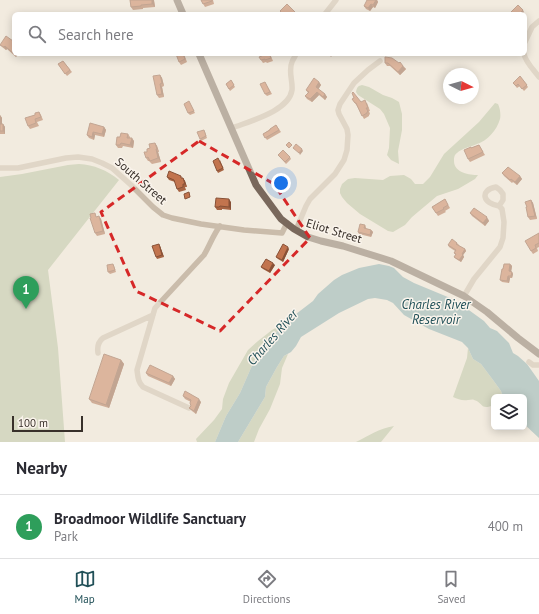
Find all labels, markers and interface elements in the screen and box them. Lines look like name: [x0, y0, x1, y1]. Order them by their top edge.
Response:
search box: [12, 12, 527, 56]
icon: search: [26, 23, 48, 45]
text: Search here: [58, 25, 134, 44]
north arrow: [443, 68, 479, 104]
street label: South Street: [112, 154, 170, 207]
your location: [271, 173, 291, 193]
street label: Eliot Street: [304, 215, 364, 246]
pin: 1: [13, 276, 39, 309]
water label: Charles River Reservoir: [401, 296, 471, 328]
water label: Charles River: [243, 305, 302, 369]
map controls: [491, 394, 527, 430]
button: layers: [491, 394, 527, 430]
scale bar: [12, 414, 83, 433]
text: 100 m: [18, 416, 48, 430]
text: Nearby: [16, 457, 67, 479]
text: Broadmoor Wildlife Sanctuary: [54, 509, 246, 528]
text: 1: [25, 518, 33, 535]
text: 400 m: [488, 518, 523, 535]
text: Park: [54, 528, 78, 545]
tab: Map: [74, 568, 96, 606]
tab: Directions: [243, 568, 290, 606]
tab: Saved: [437, 568, 465, 606]

